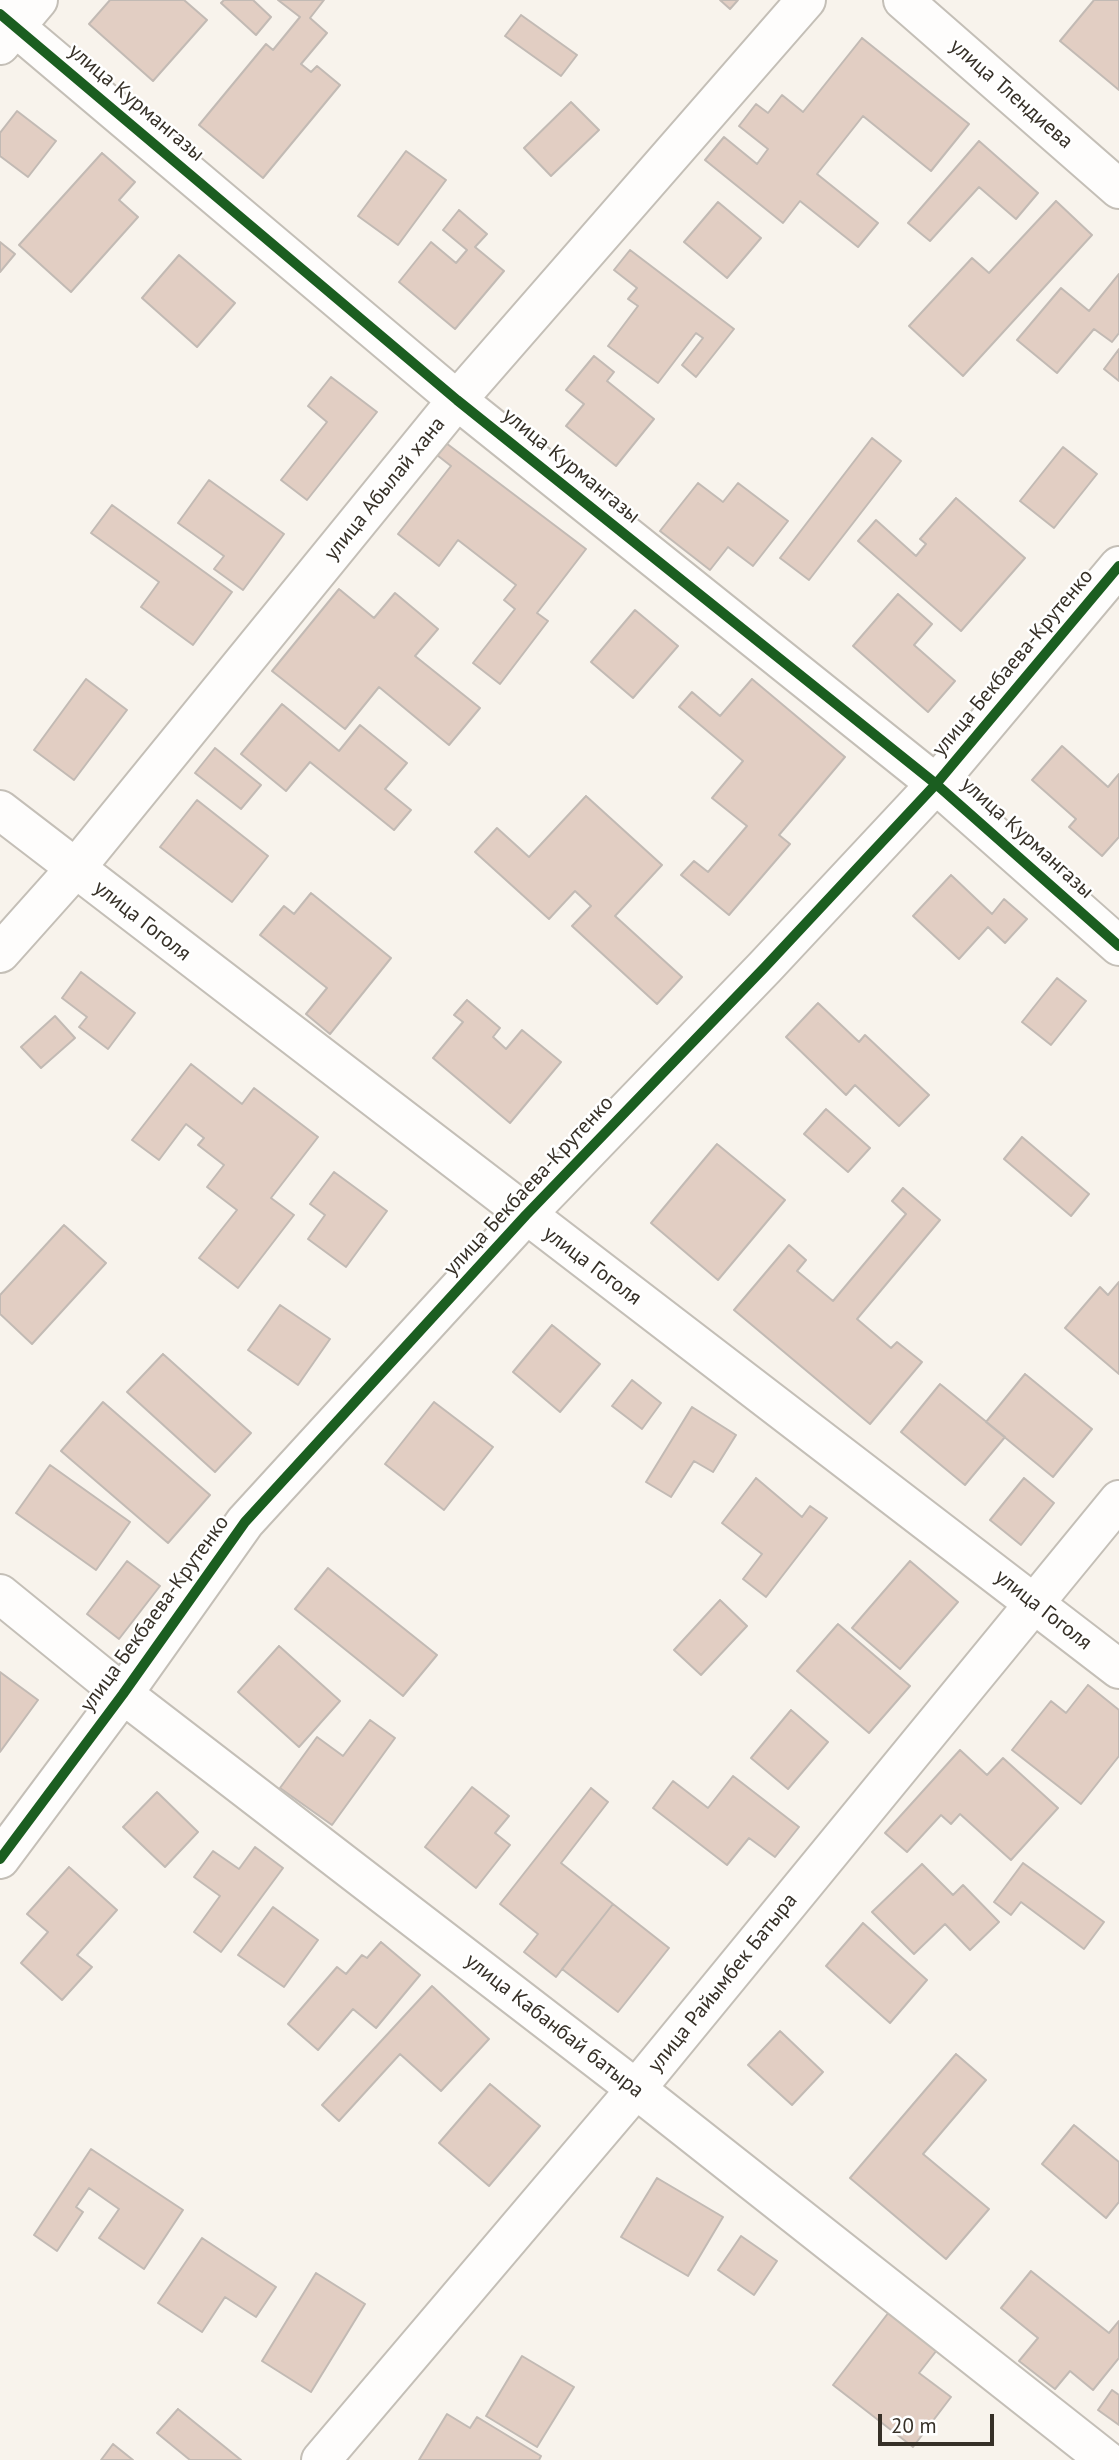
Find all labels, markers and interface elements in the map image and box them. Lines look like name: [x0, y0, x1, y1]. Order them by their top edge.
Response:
street label: улица Тлендиева: [944, 34, 1078, 154]
street label: улица Курмангазы: [63, 39, 209, 167]
street label: улица Курмангазы: [497, 403, 645, 529]
street label: улица Абылай хана: [319, 412, 451, 566]
street label: улица Бекбаева-Крутенко: [927, 564, 1099, 762]
street label: улица Курмангазы: [956, 772, 1098, 904]
street label: улица Гоголя: [88, 875, 196, 967]
street label: улица Бекбаева-Крутенко: [439, 1091, 619, 1281]
street label: улица Гоголя: [538, 1221, 646, 1311]
street label: улица Бекбаева-Крутенко: [75, 1511, 235, 1717]
street label: улица Гоголя: [989, 1564, 1097, 1656]
street label: улица Райымбек Батыра: [643, 1888, 803, 2078]
street label: улица Кабанбай батыра: [460, 1948, 648, 2104]
scale bar: [881, 2400, 996, 2444]
text: 20 m: [891, 2412, 937, 2439]

